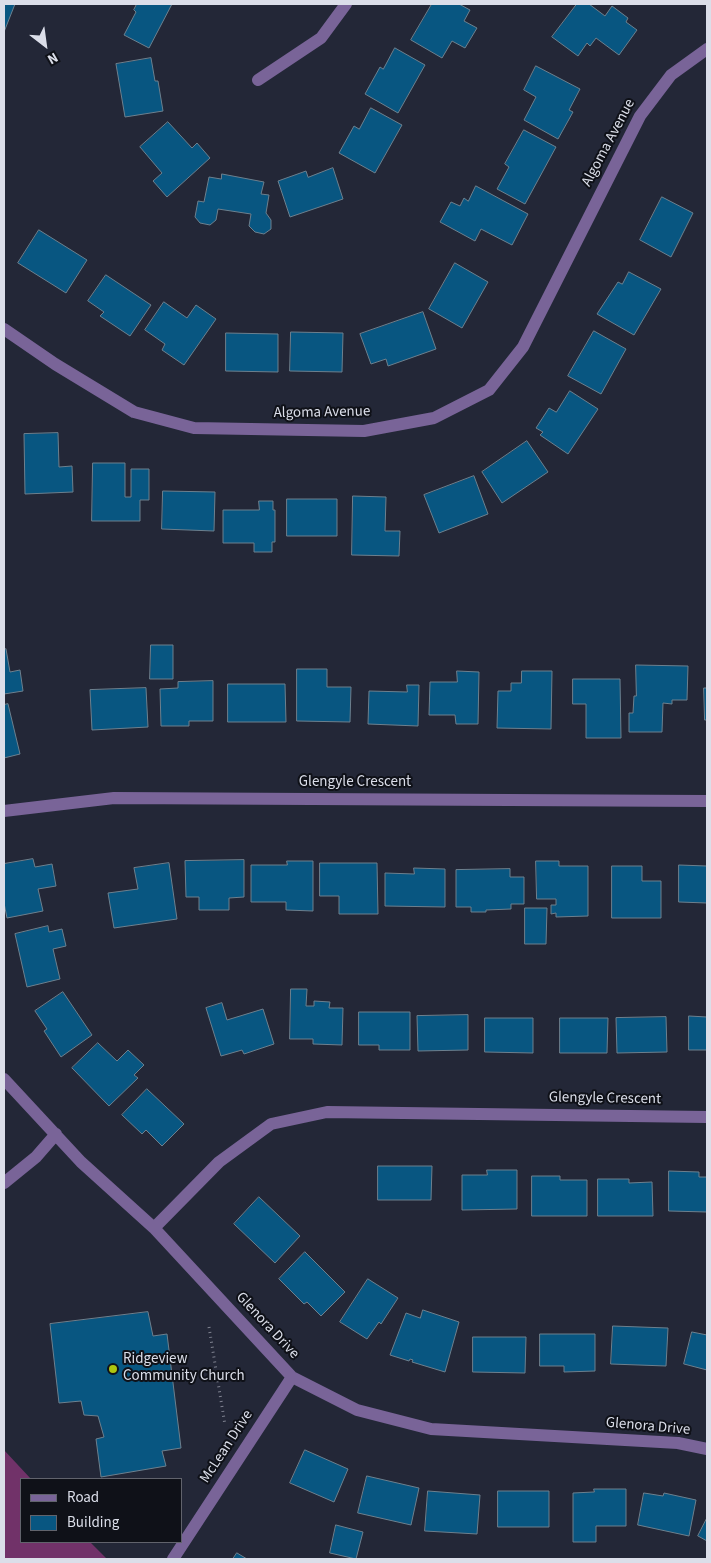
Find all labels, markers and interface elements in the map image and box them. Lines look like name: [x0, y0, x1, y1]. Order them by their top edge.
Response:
north arrow: [20, 20, 70, 70]
text: N: [43, 47, 62, 69]
street label: Algoma Avenue: [578, 96, 640, 190]
street label: Algoma Avenue: [274, 403, 370, 423]
street label: Glengyle Crescent: [299, 774, 411, 792]
street label: Glengyle Crescent: [549, 1089, 661, 1109]
street label: Glenora Drive: [232, 1289, 302, 1363]
place label: Ridgeview Community Church: [123, 1351, 245, 1386]
marker: Ridgeview Community Church: [107, 1363, 119, 1375]
street label: McLean Drive: [197, 1407, 257, 1487]
street label: Glenora Drive: [605, 1414, 691, 1440]
legend: [20, 1478, 182, 1543]
text: Road: [67, 1487, 99, 1508]
text: Building: [67, 1512, 119, 1533]

